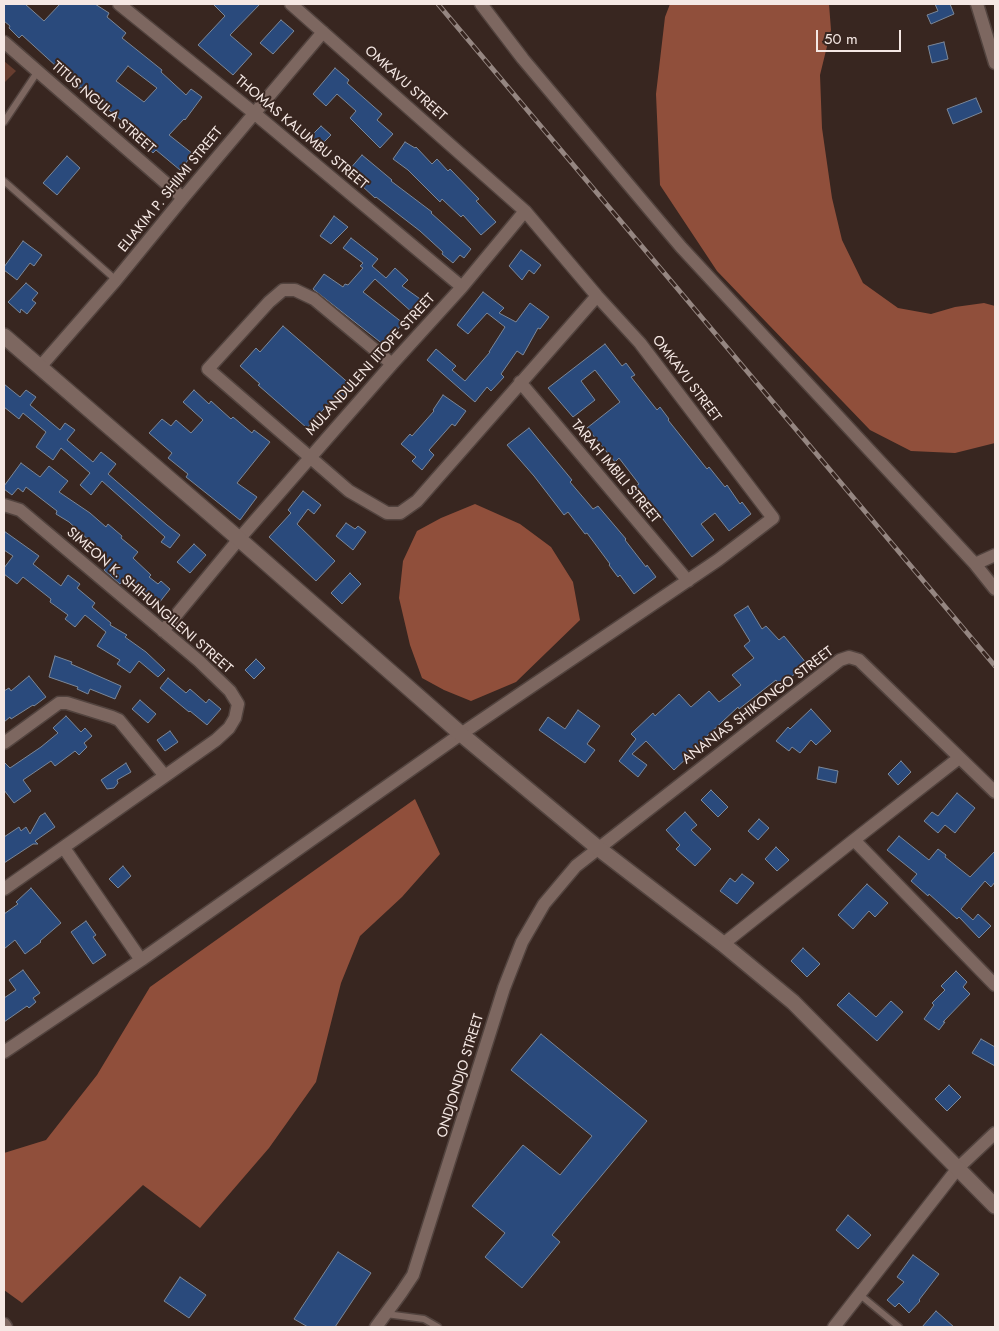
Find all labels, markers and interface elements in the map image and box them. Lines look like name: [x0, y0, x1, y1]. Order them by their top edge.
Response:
scale bar: [819, 20, 904, 52]
text: 50 m: [824, 28, 858, 50]
street label: OMKAVU STREET: [361, 43, 449, 125]
street label: TITUS NGULA STREET: [48, 58, 158, 158]
street label: THOMAS KALUMBU STREET: [231, 72, 371, 194]
street label: ELIAKIM P. SHIIMI STREET: [115, 124, 227, 256]
street label: MULANDULENI IITOPE STREET: [303, 291, 439, 439]
street label: OMKAVU STREET: [648, 332, 724, 426]
street label: TARAH IMBILI STREET: [567, 417, 663, 527]
street label: SIMEON K. SHIHUNGILENI STREET: [63, 524, 235, 678]
street label: ANANIAS SHIKONGO STREET: [679, 644, 837, 768]
street label: ONDJONDJO STREET: [434, 1012, 488, 1140]

